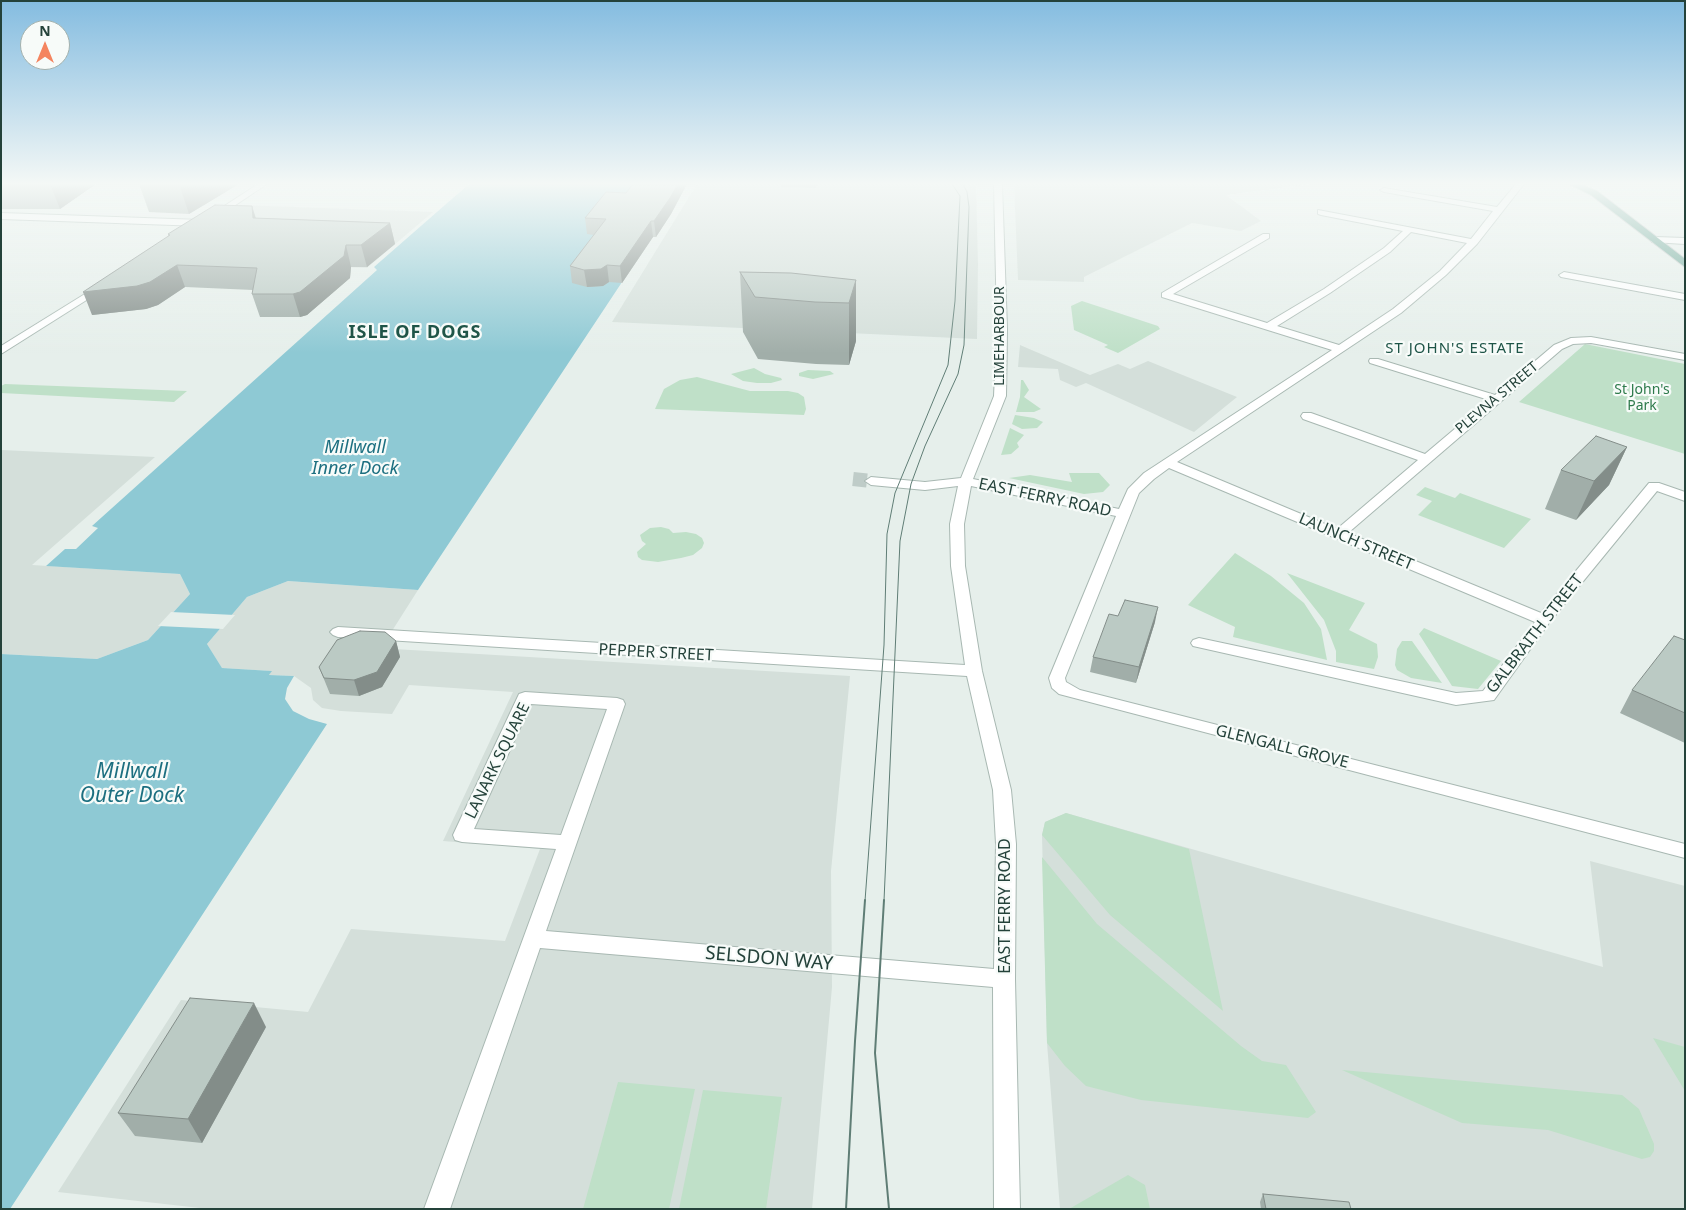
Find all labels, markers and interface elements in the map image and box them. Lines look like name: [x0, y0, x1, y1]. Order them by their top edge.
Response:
north arrow: [20, 20, 70, 70]
text: N: [39, 21, 51, 40]
street label: LIMEHARBOUR: [992, 286, 1008, 386]
district label: ISLE OF DOGS: [347, 322, 483, 344]
district label: ST JOHN'S ESTATE: [1383, 340, 1527, 358]
street label: PLEVNA STREET: [1452, 359, 1542, 437]
park label: St John's Park: [1614, 382, 1670, 414]
water label: Millwall Inner Dock: [312, 437, 398, 479]
street label: EAST FERRY ROAD: [977, 475, 1113, 521]
street label: LAUNCH STREET: [1296, 509, 1416, 575]
street label: GALBRAITH STREET: [1483, 571, 1587, 697]
street label: PEPPER STREET: [598, 640, 714, 666]
street label: LANARK SQUARE: [462, 700, 534, 822]
street label: GLENGALL GROVE: [1214, 721, 1350, 773]
water label: Millwall Outer Dock: [80, 759, 184, 809]
street label: EAST FERRY ROAD: [995, 838, 1015, 974]
street label: SELSDON WAY: [704, 942, 834, 976]

